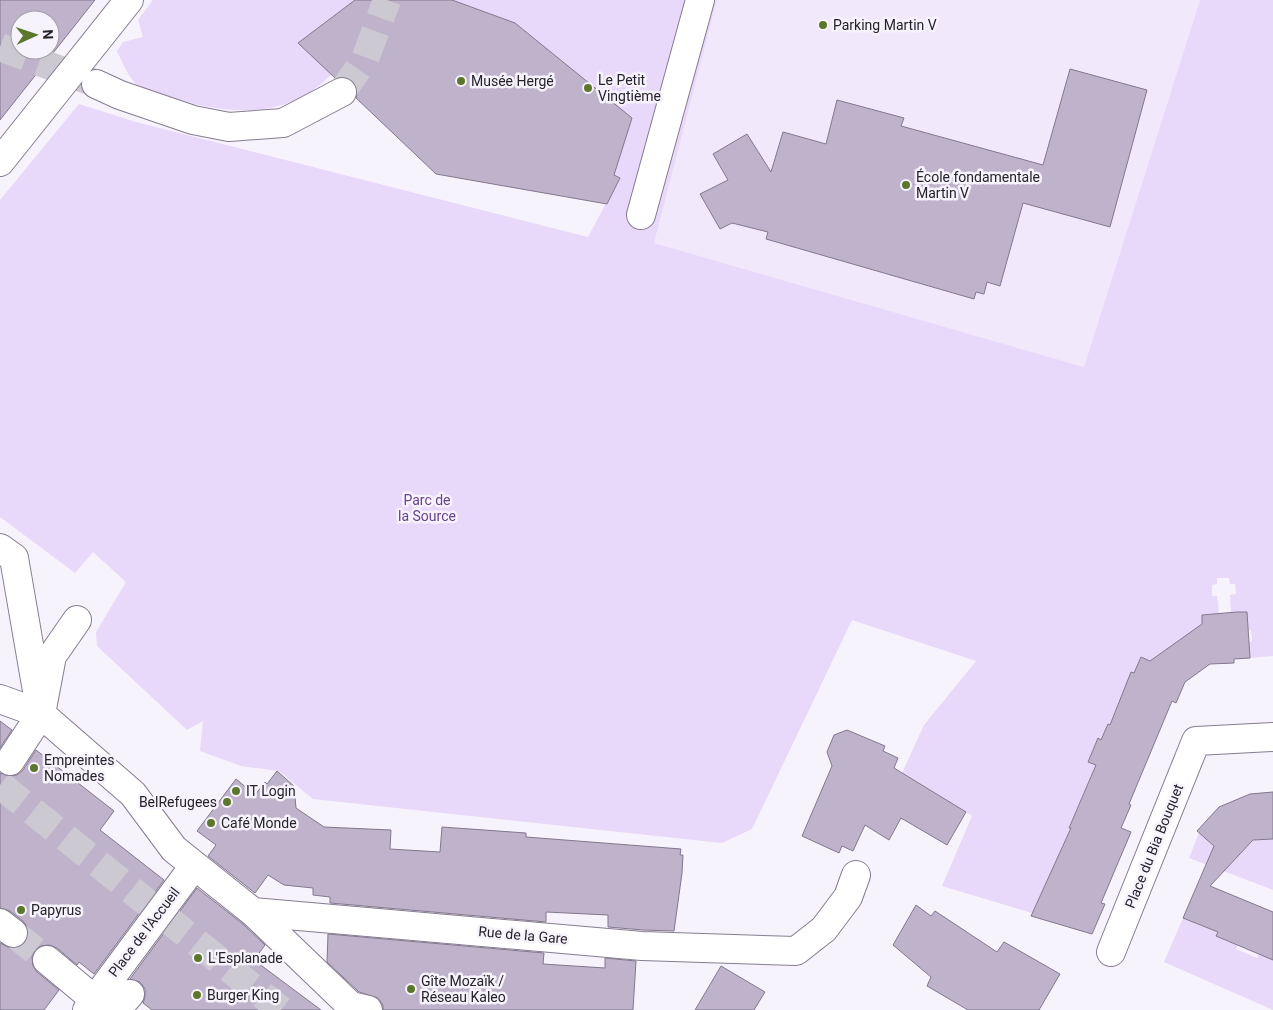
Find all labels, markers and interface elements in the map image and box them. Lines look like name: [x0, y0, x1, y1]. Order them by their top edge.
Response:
north arrow: [10, 10, 60, 60]
place label: Parking Martin V: [833, 17, 937, 33]
marker: Parking Martin V: [817, 19, 829, 31]
text: N: [40, 29, 56, 40]
place label: Le Petit Vingtième: [598, 72, 661, 104]
place label: Musée Hergé: [471, 73, 554, 89]
marker: Musée Hergé: [455, 75, 467, 87]
marker: Le Petit Vingtième: [582, 82, 594, 94]
place label: École fondamentale Martin V: [916, 168, 1040, 201]
marker: École fondamentale Martin V: [900, 179, 912, 191]
park label: Parc de la Source: [398, 492, 456, 524]
place label: Empreintes Nomades: [44, 752, 115, 784]
marker: Empreintes Nomades: [28, 762, 40, 774]
street label: Place du Bia Bouquet: [1122, 781, 1186, 910]
place label: IT Login: [246, 783, 296, 799]
marker: IT Login: [230, 785, 242, 797]
place label: BelRefugees: [139, 794, 217, 810]
marker: BelRefugees: [221, 796, 233, 808]
place label: Café Monde: [221, 815, 297, 831]
marker: Café Monde: [205, 817, 217, 829]
street label: Place de l'Accueil: [105, 884, 183, 980]
place label: Papyrus: [31, 902, 81, 918]
marker: Papyrus: [15, 904, 27, 916]
street label: Rue de la Gare: [478, 923, 568, 947]
place label: L'Esplanade: [208, 950, 283, 966]
marker: L'Esplanade: [192, 952, 204, 964]
place label: Gîte Mozaïk / Réseau Kaleo: [421, 973, 506, 1005]
marker: Gîte Mozaïk / Réseau Kaleo: [405, 983, 417, 995]
place label: Burger King: [207, 987, 279, 1003]
marker: Burger King: [191, 989, 203, 1001]

